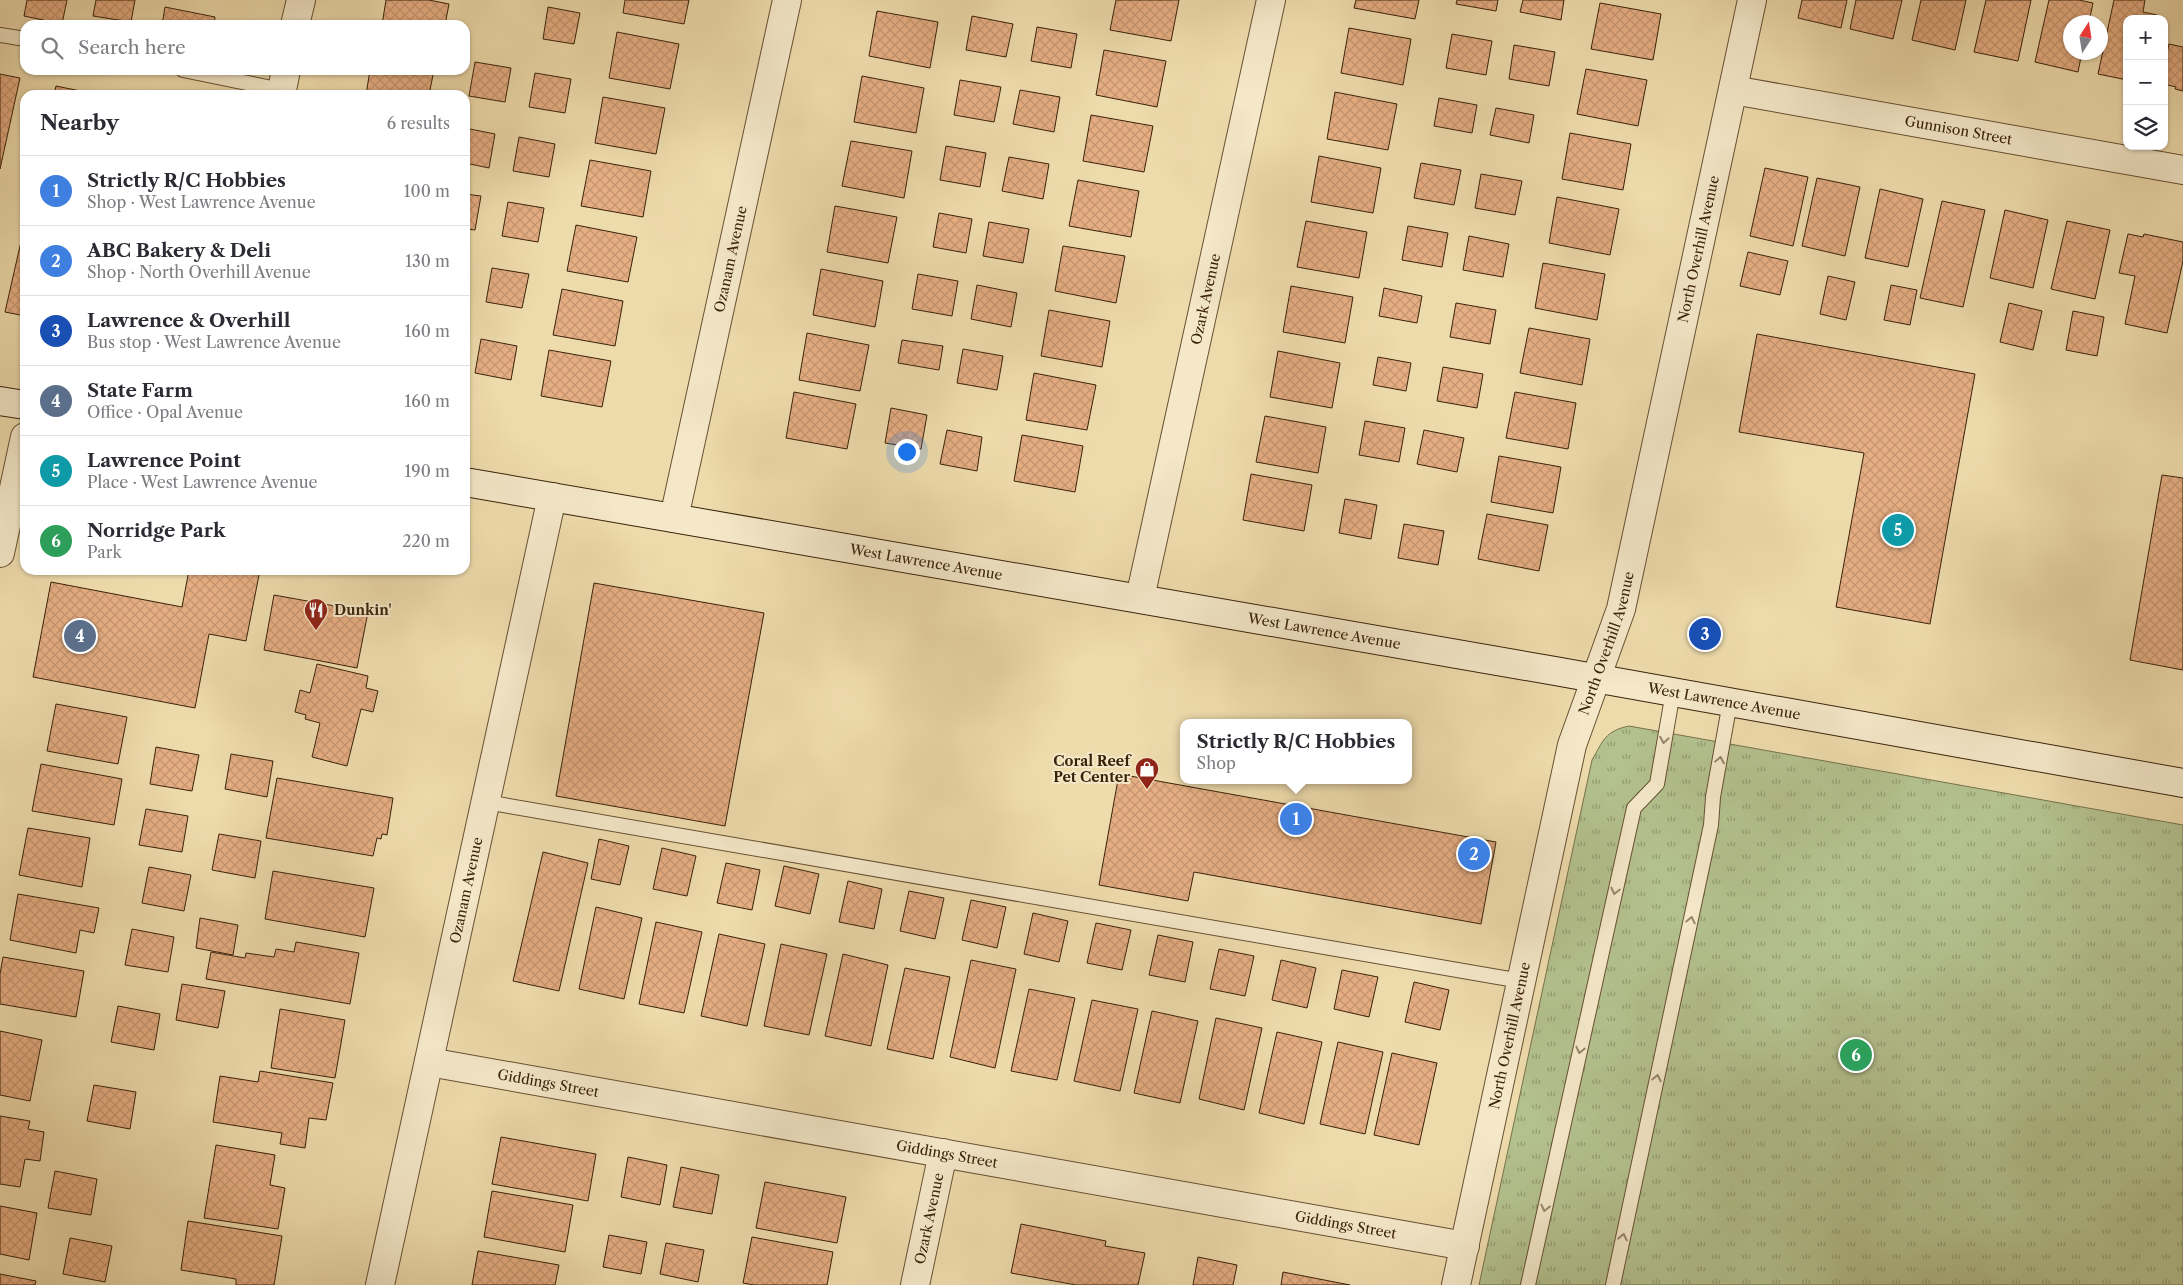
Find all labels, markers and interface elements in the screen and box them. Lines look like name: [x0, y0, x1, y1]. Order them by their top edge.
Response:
north arrow: [2063, 15, 2108, 60]
map controls: [2123, 15, 2168, 150]
button: +: [2123, 15, 2168, 60]
search box: [20, 20, 470, 75]
icon: search: [38, 34, 66, 62]
text: Search here: [78, 36, 186, 59]
button: −: [2123, 60, 2168, 105]
button: layers: [2123, 105, 2168, 150]
text: Nearby: [40, 110, 119, 135]
street label: Gunnison Street: [1903, 112, 2014, 148]
text: 6 results: [387, 113, 450, 133]
text: Strictly R/C Hobbies: [87, 169, 286, 192]
street label: North Overhill Avenue: [1674, 174, 1723, 324]
text: 1: [52, 181, 60, 201]
text: 100 m: [404, 181, 450, 201]
text: Shop · West Lawrence Avenue: [87, 192, 316, 212]
street label: Ozanam Avenue: [710, 204, 751, 314]
text: ABC Bakery & Deli: [87, 239, 271, 262]
text: 2: [51, 251, 61, 271]
text: 130 m: [405, 251, 450, 271]
street label: Ozark Avenue: [1187, 252, 1224, 346]
text: Shop · North Overhill Avenue: [87, 262, 311, 282]
text: Lawrence & Overhill: [87, 309, 290, 332]
text: 3: [51, 321, 61, 341]
text: 160 m: [405, 321, 450, 341]
text: Bus stop · West Lawrence Avenue: [87, 332, 341, 352]
text: State Farm: [87, 379, 193, 402]
text: 4: [51, 391, 61, 411]
text: 160 m: [405, 391, 450, 411]
text: Office · Opal Avenue: [87, 402, 243, 422]
your location: [894, 439, 920, 465]
text: Lawrence Point: [87, 449, 241, 472]
text: 5: [52, 461, 60, 481]
text: 190 m: [405, 461, 450, 481]
text: Place · West Lawrence Avenue: [87, 472, 318, 492]
pin: 5: [1882, 511, 1914, 549]
text: Norridge Park: [87, 519, 226, 542]
text: 6: [51, 531, 61, 551]
text: 220 m: [402, 531, 450, 551]
street label: West Lawrence Avenue: [847, 540, 1004, 584]
text: Park: [87, 542, 122, 562]
street label: North Overhill Avenue: [1575, 570, 1638, 717]
restaurant icon: Dunkin': [303, 597, 329, 631]
place label: Dunkin': [334, 601, 392, 619]
street label: West Lawrence Avenue: [1245, 609, 1402, 653]
pin: 3: [1689, 615, 1721, 653]
pin: 4: [64, 617, 96, 655]
street label: West Lawrence Avenue: [1645, 679, 1802, 724]
popup: [1180, 719, 1412, 784]
text: Strictly R/C Hobbies: [1197, 730, 1395, 753]
one-way arrow: [1660, 736, 1670, 745]
place label: Coral Reef Pet Center: [1053, 752, 1132, 786]
text: Shop: [1197, 753, 1236, 773]
one-way arrow: [1714, 755, 1724, 764]
shop icon: Coral Reef Pet Center: [1134, 756, 1160, 790]
pin: 1: [1280, 800, 1312, 838]
street label: Ozanam Avenue: [446, 835, 487, 945]
pin: 2: [1458, 835, 1490, 873]
one-way arrow: [1611, 887, 1621, 896]
one-way arrow: [1685, 915, 1696, 924]
street label: North Overhill Avenue: [1485, 960, 1534, 1111]
pin: 6: [1840, 1036, 1872, 1074]
one-way arrow: [1575, 1045, 1586, 1054]
street label: Giddings Street: [496, 1065, 600, 1101]
one-way arrow: [1651, 1074, 1662, 1083]
street label: Giddings Street: [895, 1136, 999, 1172]
street label: Ozark Avenue: [911, 1171, 948, 1266]
one-way arrow: [1540, 1204, 1551, 1213]
street label: Giddings Street: [1294, 1207, 1398, 1243]
one-way arrow: [1617, 1233, 1628, 1242]

